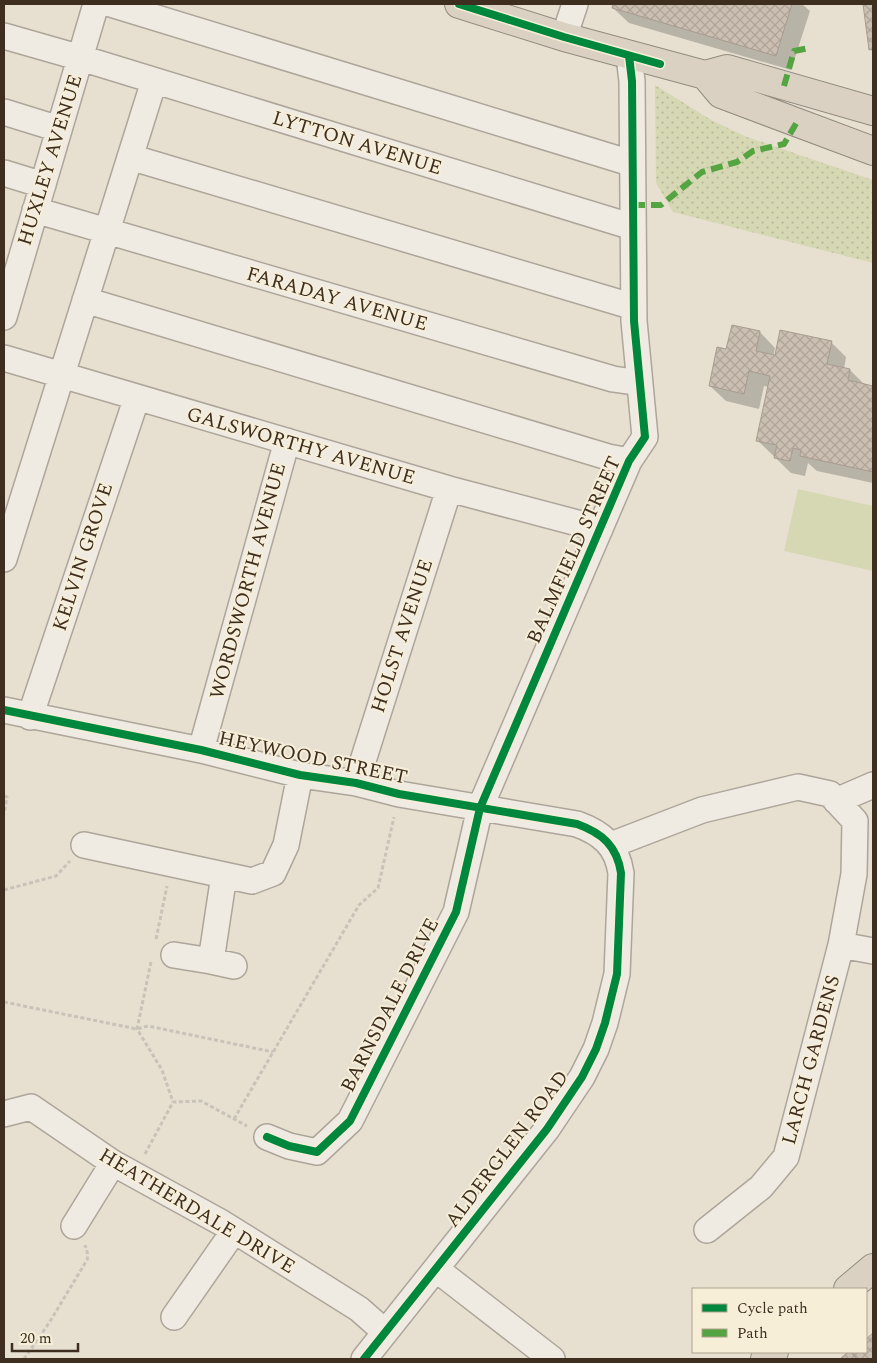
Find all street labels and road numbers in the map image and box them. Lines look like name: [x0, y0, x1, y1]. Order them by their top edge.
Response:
street label: HUXLEY AVENUE: [10, 71, 90, 249]
street label: LYTTON AVENUE: [268, 103, 446, 183]
street label: FARADAY AVENUE: [243, 259, 431, 339]
street label: GALSWORTHY AVENUE: [183, 399, 419, 493]
street label: BALMFIELD STREET: [519, 451, 629, 649]
street label: WORDSWORTH AVENUE: [202, 459, 294, 703]
street label: KELVIN GROVE: [45, 479, 121, 635]
street label: HOLST AVENUE: [363, 555, 441, 717]
street label: HEYWOOD STREET: [216, 723, 410, 793]
street label: BARNSDALE DRIVE: [333, 913, 447, 1097]
street label: LARCH GARDENS: [774, 972, 848, 1148]
street label: ALDERGLEN ROAD: [438, 1064, 576, 1234]
street label: HEATHERDALE DRIVE: [93, 1140, 301, 1282]

